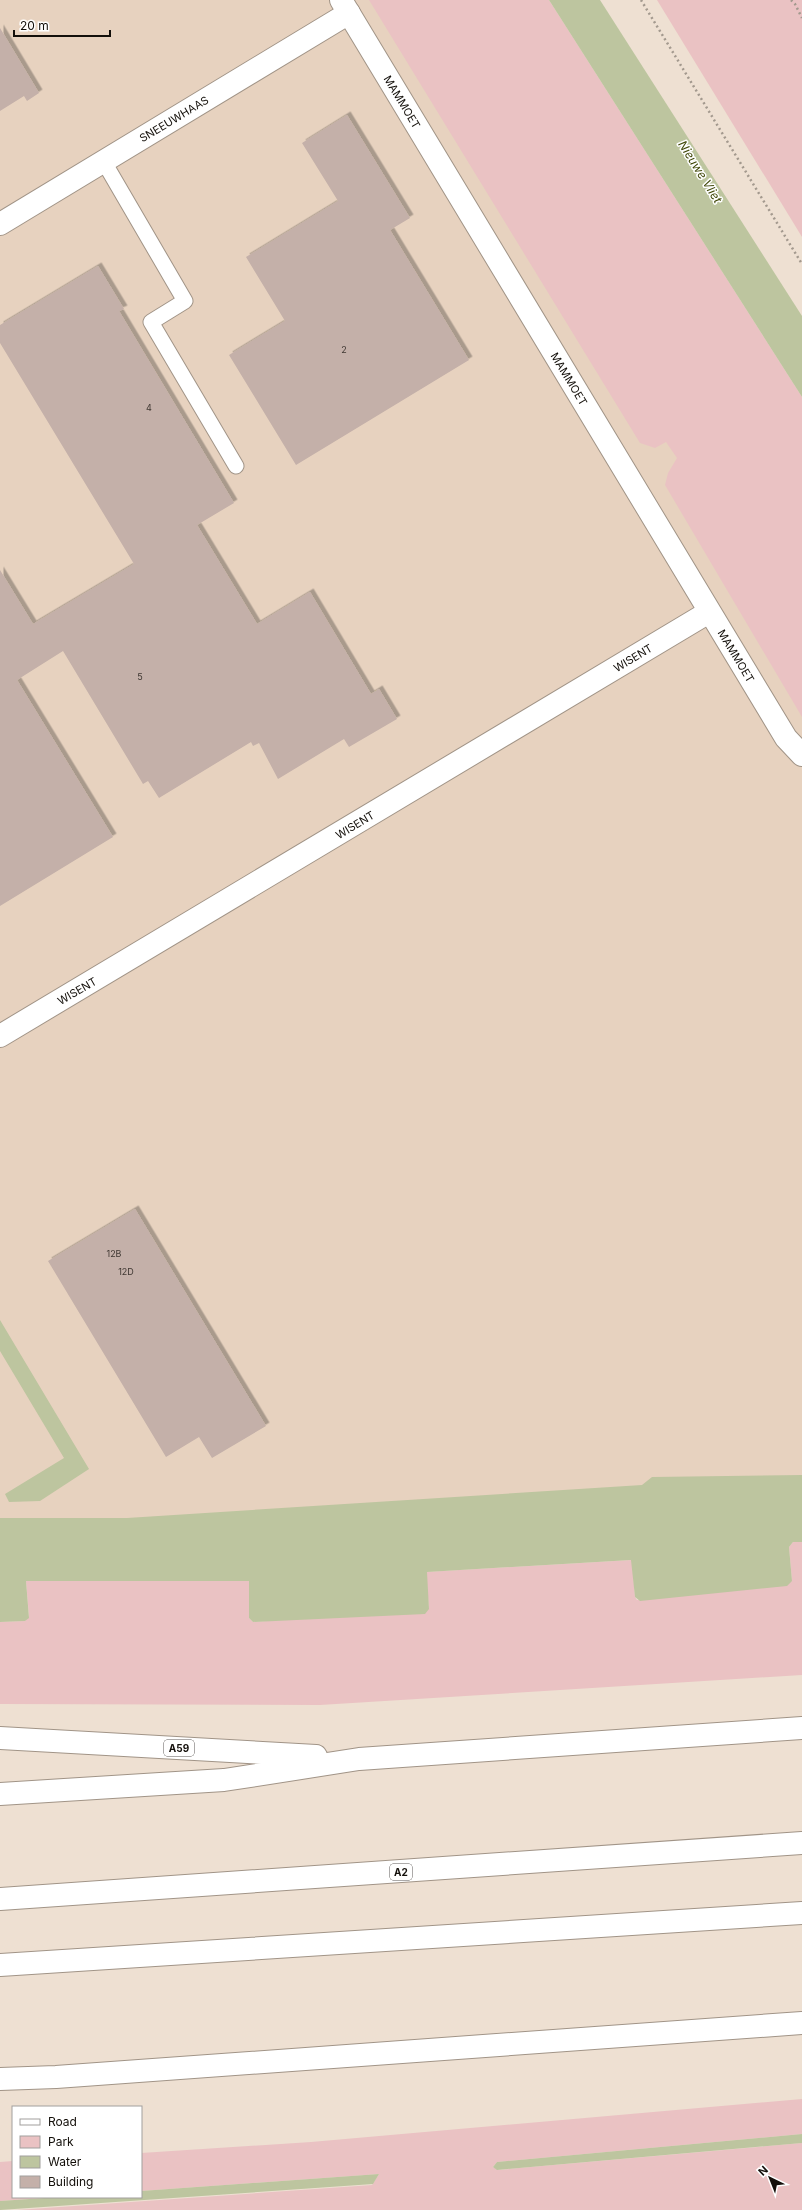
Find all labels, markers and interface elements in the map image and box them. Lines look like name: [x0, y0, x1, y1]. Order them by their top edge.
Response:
scale bar: [14, 12, 110, 38]
text: 20 m: [20, 18, 49, 33]
street label: MAMMOET: [381, 73, 423, 131]
street label: SNEEUWHAAS: [137, 93, 211, 145]
water label: Nieuwe Vliet: [675, 138, 726, 207]
house number: 2: [341, 344, 347, 355]
street label: MAMMOET: [548, 350, 590, 408]
house number: 4: [146, 402, 152, 413]
street label: MAMMOET: [715, 627, 757, 685]
street label: WISENT: [611, 641, 655, 675]
house number: 5: [137, 671, 143, 682]
street label: WISENT: [333, 808, 377, 842]
street label: WISENT: [55, 974, 99, 1008]
house number: 12B: [106, 1248, 122, 1259]
house number: 12D: [118, 1266, 134, 1277]
road number: A59: [164, 1740, 194, 1756]
road number: A2: [390, 1864, 412, 1880]
legend: [12, 2106, 142, 2198]
text: Road: [48, 2114, 77, 2129]
text: Park: [48, 2134, 74, 2149]
text: Water: [48, 2154, 82, 2169]
north arrow: [750, 2158, 790, 2198]
text: N: [755, 2163, 771, 2179]
text: Building: [48, 2174, 93, 2189]

